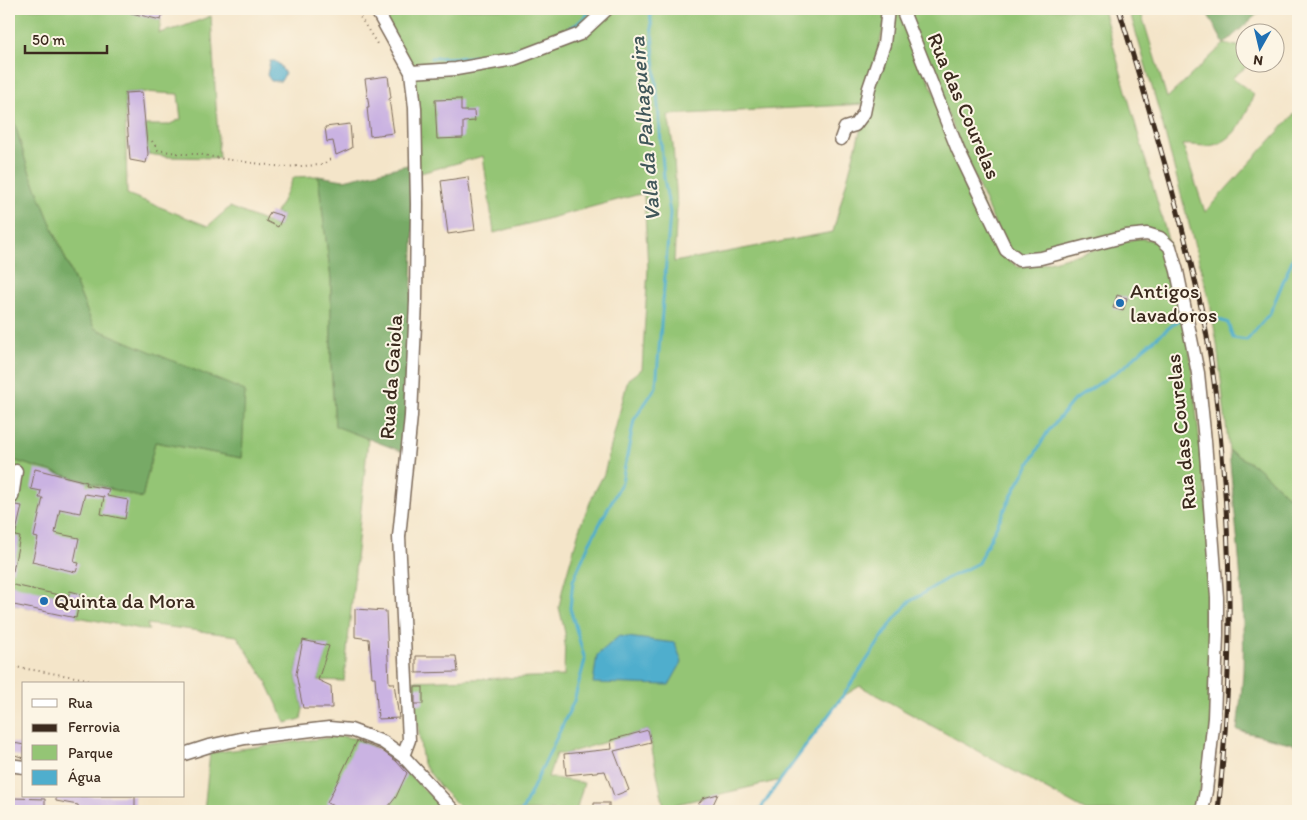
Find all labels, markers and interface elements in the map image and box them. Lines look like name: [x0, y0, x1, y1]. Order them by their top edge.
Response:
scale bar: [25, 22, 108, 54]
north arrow: [1234, 22, 1284, 72]
street label: Rua das Courelas: [922, 29, 1007, 183]
text: 50 m: [32, 31, 65, 49]
water label: Vala da Palhagueira: [623, 35, 666, 223]
text: N: [1252, 51, 1264, 69]
place label: Antigos lavadoros: [1130, 278, 1217, 327]
marker: Antigos lavadoros: [1114, 297, 1126, 309]
street label: Rua da Gaiola: [374, 314, 407, 440]
street label: Rua das Courelas: [1160, 353, 1201, 511]
place label: Quinta da Mora: [54, 588, 195, 613]
marker: Quinta da Mora: [38, 595, 50, 607]
legend: [22, 682, 185, 798]
text: Rua: [68, 694, 93, 712]
text: Ferrovia: [68, 718, 120, 736]
text: Parque: [68, 744, 113, 762]
text: Água: [68, 768, 102, 786]

